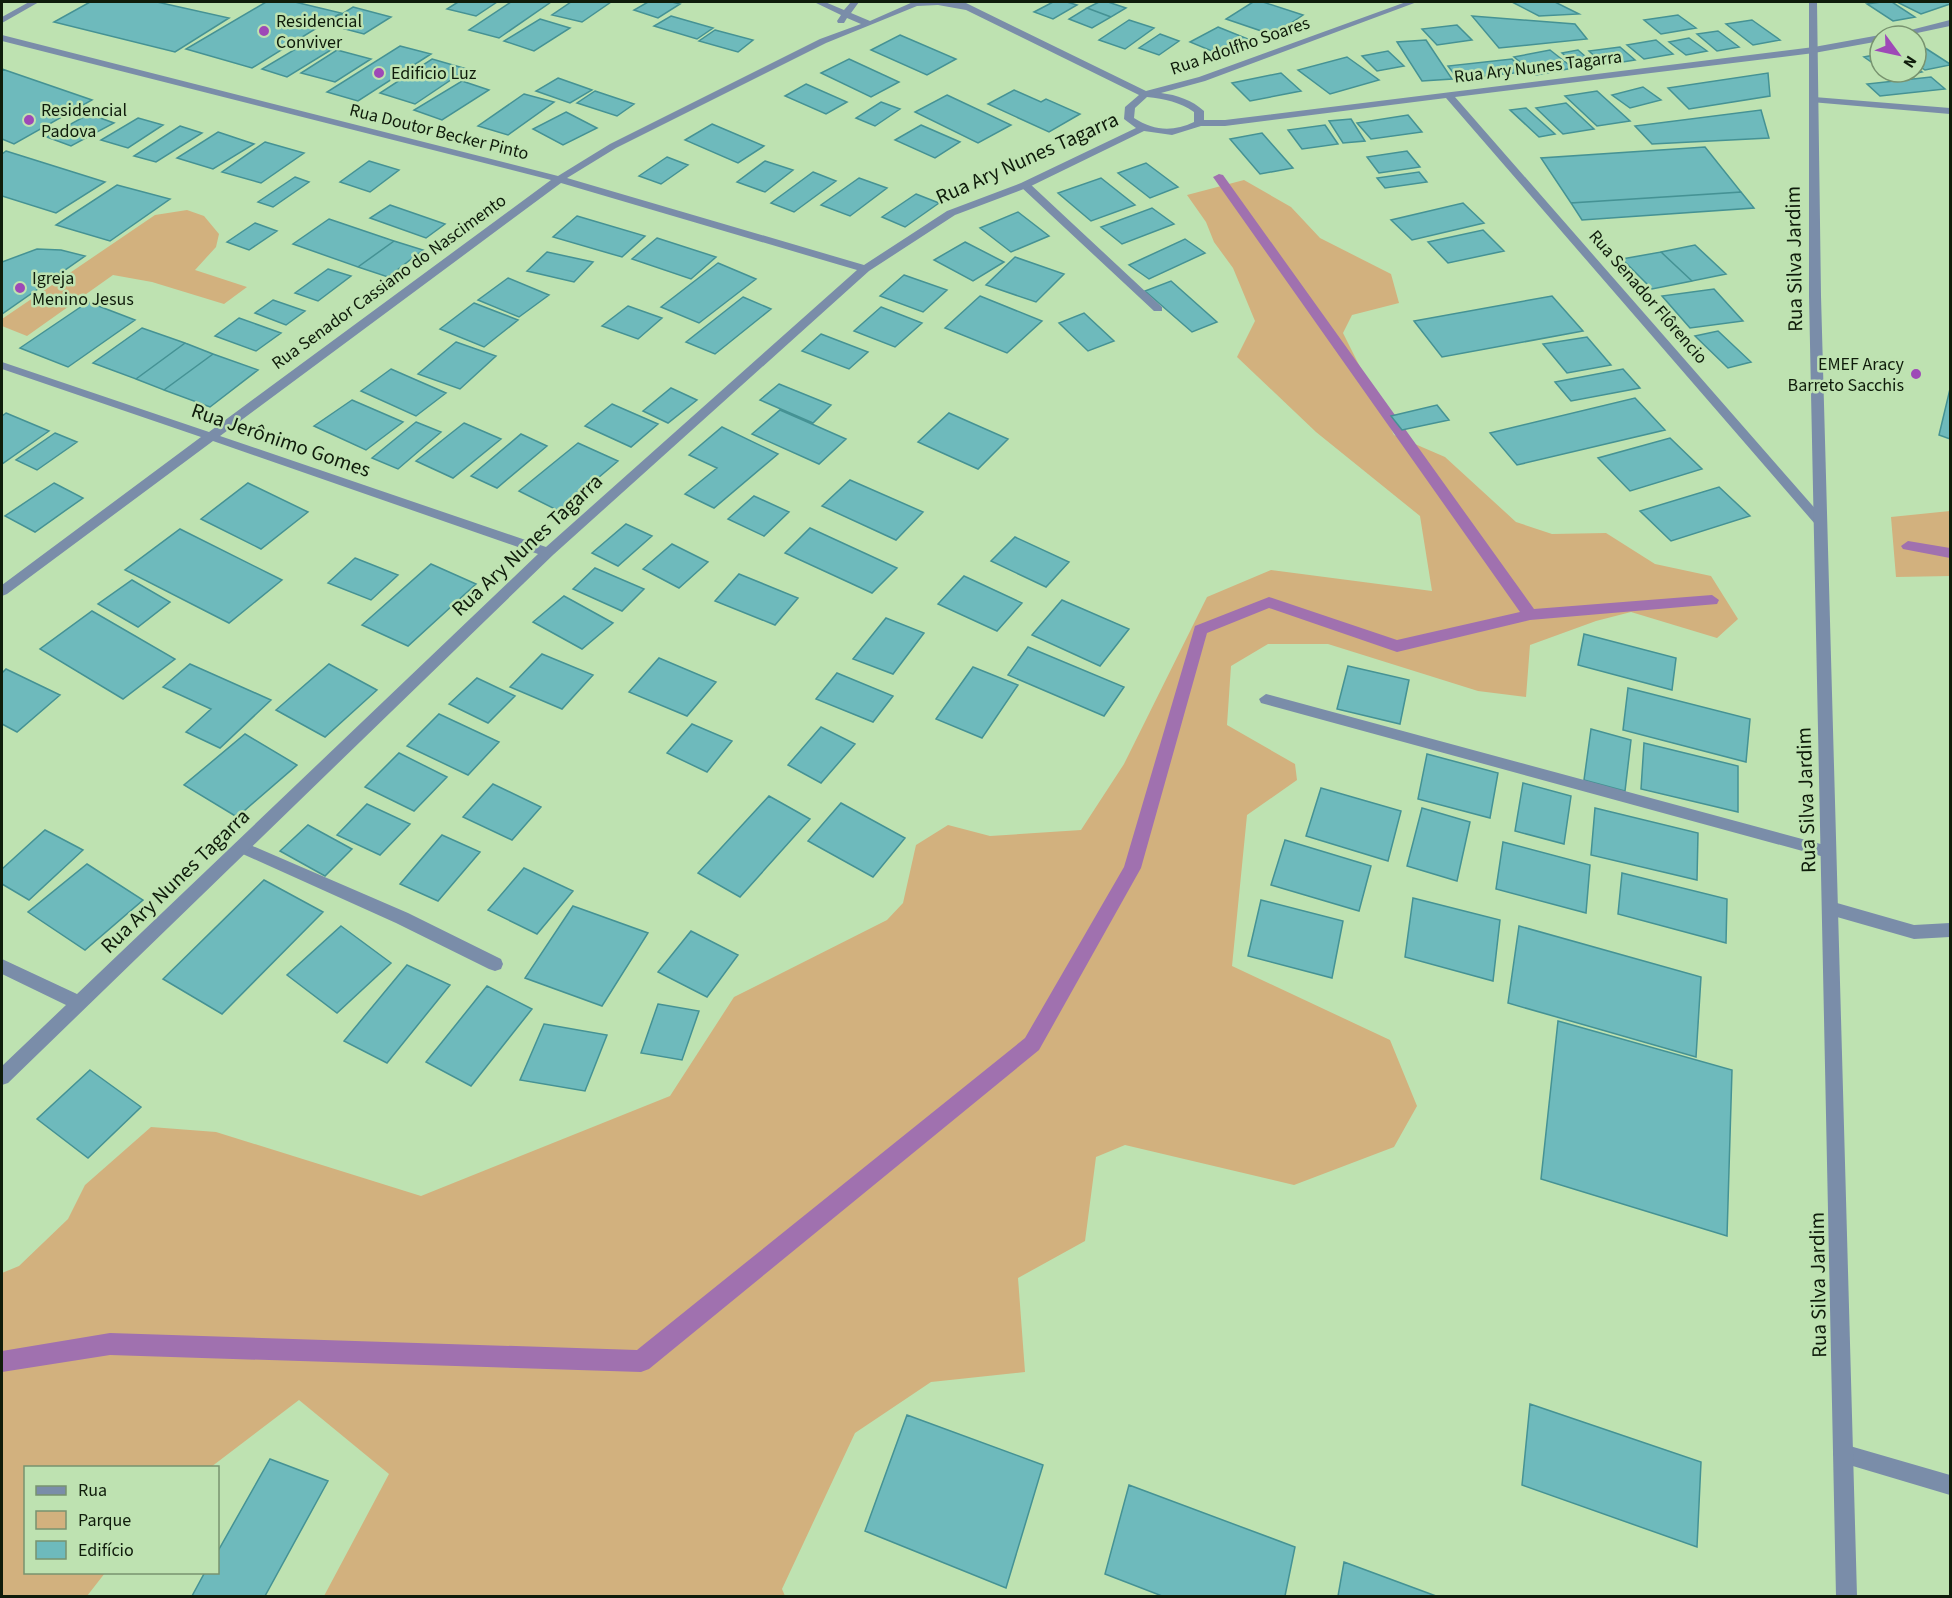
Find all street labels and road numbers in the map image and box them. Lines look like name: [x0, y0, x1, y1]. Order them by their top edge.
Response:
street label: Rua Adolfho Soares: [1167, 10, 1313, 82]
street label: Rua Ary Nunes Tagarra: [1453, 44, 1623, 90]
street label: Rua Doutor Becker Pinto: [347, 98, 531, 166]
street label: Rua Ary Nunes Tagarra: [931, 104, 1123, 212]
street label: Rua Silva Jardim: [1778, 186, 1810, 332]
street label: Rua Senador Cassiano do Nascimento: [267, 188, 511, 376]
street label: Rua Senador Flôrencio: [1583, 225, 1713, 369]
street label: Rua Jerônimo Gomes: [187, 395, 375, 485]
street label: Rua Ary Nunes Tagarra: [445, 467, 609, 623]
street label: Rua Silva Jardim: [1788, 727, 1824, 873]
street label: Rua Ary Nunes Tagarra: [94, 802, 256, 960]
street label: Rua Silva Jardim: [1802, 1212, 1834, 1358]

